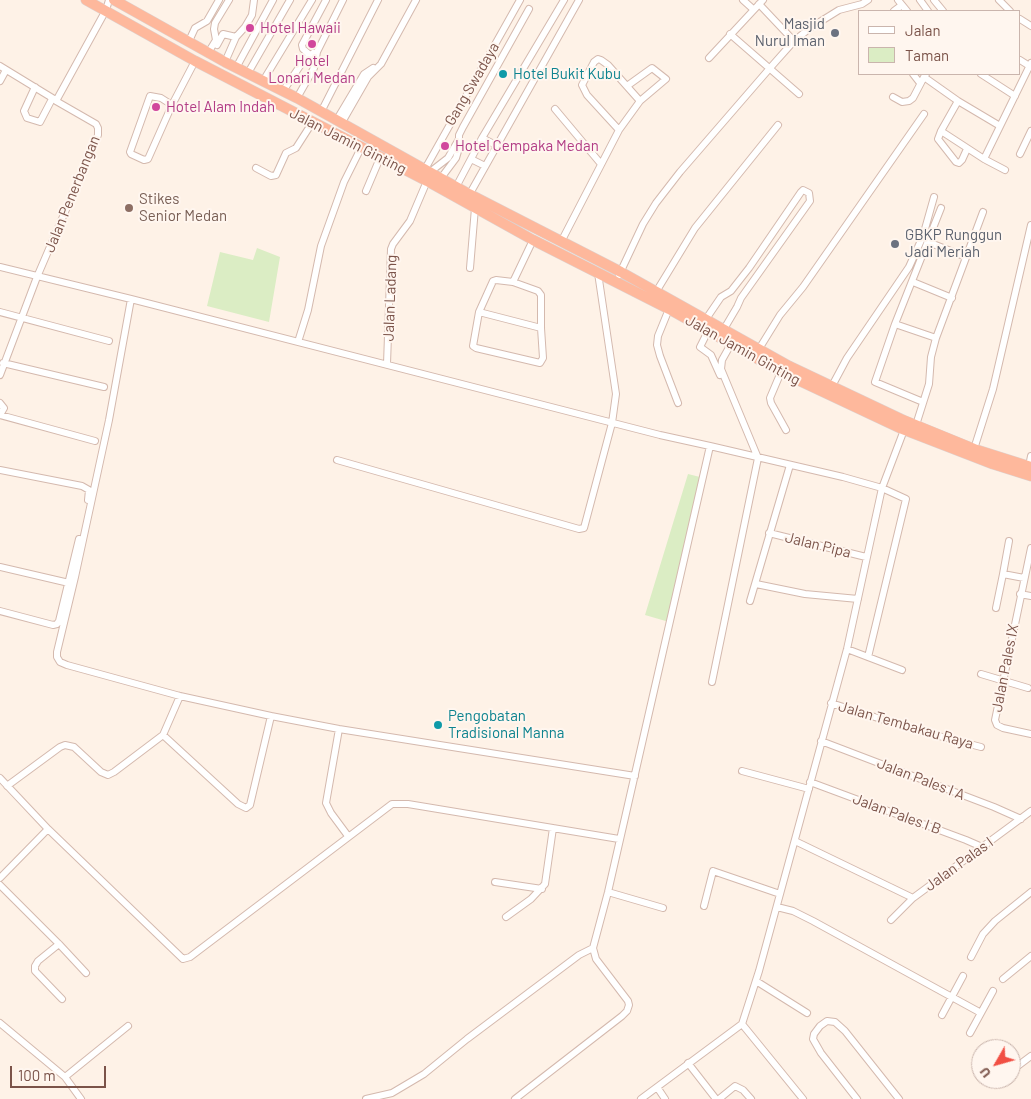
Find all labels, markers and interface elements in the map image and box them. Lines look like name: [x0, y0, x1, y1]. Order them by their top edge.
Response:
legend: [858, 10, 1021, 75]
place label: Masjid Nurul Iman: [755, 15, 825, 50]
place label: Hotel Hawaii: [260, 19, 341, 37]
text: Jalan: [905, 21, 941, 39]
marker: Hotel Hawaii: [244, 22, 256, 34]
marker: Masjid Nurul Iman: [829, 27, 841, 39]
marker: Hotel Lonari Medan: [306, 38, 318, 50]
street label: Gang Swadaya: [441, 39, 503, 129]
text: Taman: [905, 46, 949, 64]
place label: Hotel Lonari Medan: [268, 52, 356, 87]
place label: Hotel Bukit Kubu: [513, 65, 621, 83]
marker: Hotel Bukit Kubu: [497, 68, 509, 80]
place label: Hotel Alam Indah: [166, 98, 275, 116]
marker: Hotel Alam Indah: [150, 101, 162, 113]
street label: Jalan Jamin Ginting: [287, 104, 409, 178]
street label: Jalan Penerbangan: [40, 133, 104, 255]
place label: Hotel Cempaka Medan: [455, 137, 599, 155]
marker: Hotel Cempaka Medan: [439, 140, 451, 152]
place label: Stikes Senior Medan: [139, 190, 227, 225]
marker: Stikes Senior Medan: [123, 202, 135, 214]
place label: GBKP Runggun Jadi Meriah: [905, 226, 1002, 261]
marker: GBKP Runggun Jadi Meriah: [889, 238, 901, 250]
street label: Jalan Ladang: [379, 254, 401, 342]
street label: Jalan Jamin Ginting: [682, 311, 804, 389]
street label: Jalan Pipa: [783, 528, 853, 562]
street label: Jalan Pales IX: [988, 622, 1022, 714]
street label: Jalan Tembakau Raya: [836, 697, 976, 753]
place label: Pengobatan Tradisional Manna: [448, 707, 564, 742]
marker: Pengobatan Tradisional Manna: [432, 719, 444, 731]
street label: Jalan Pales I A: [875, 754, 967, 804]
street label: Jalan Pales I B: [850, 790, 944, 838]
street label: Jalan Palas I: [921, 833, 997, 895]
north arrow: [971, 1039, 1021, 1089]
scale bar: [12, 1056, 109, 1088]
text: U: [975, 1064, 994, 1082]
text: 100 m: [18, 1066, 56, 1084]

